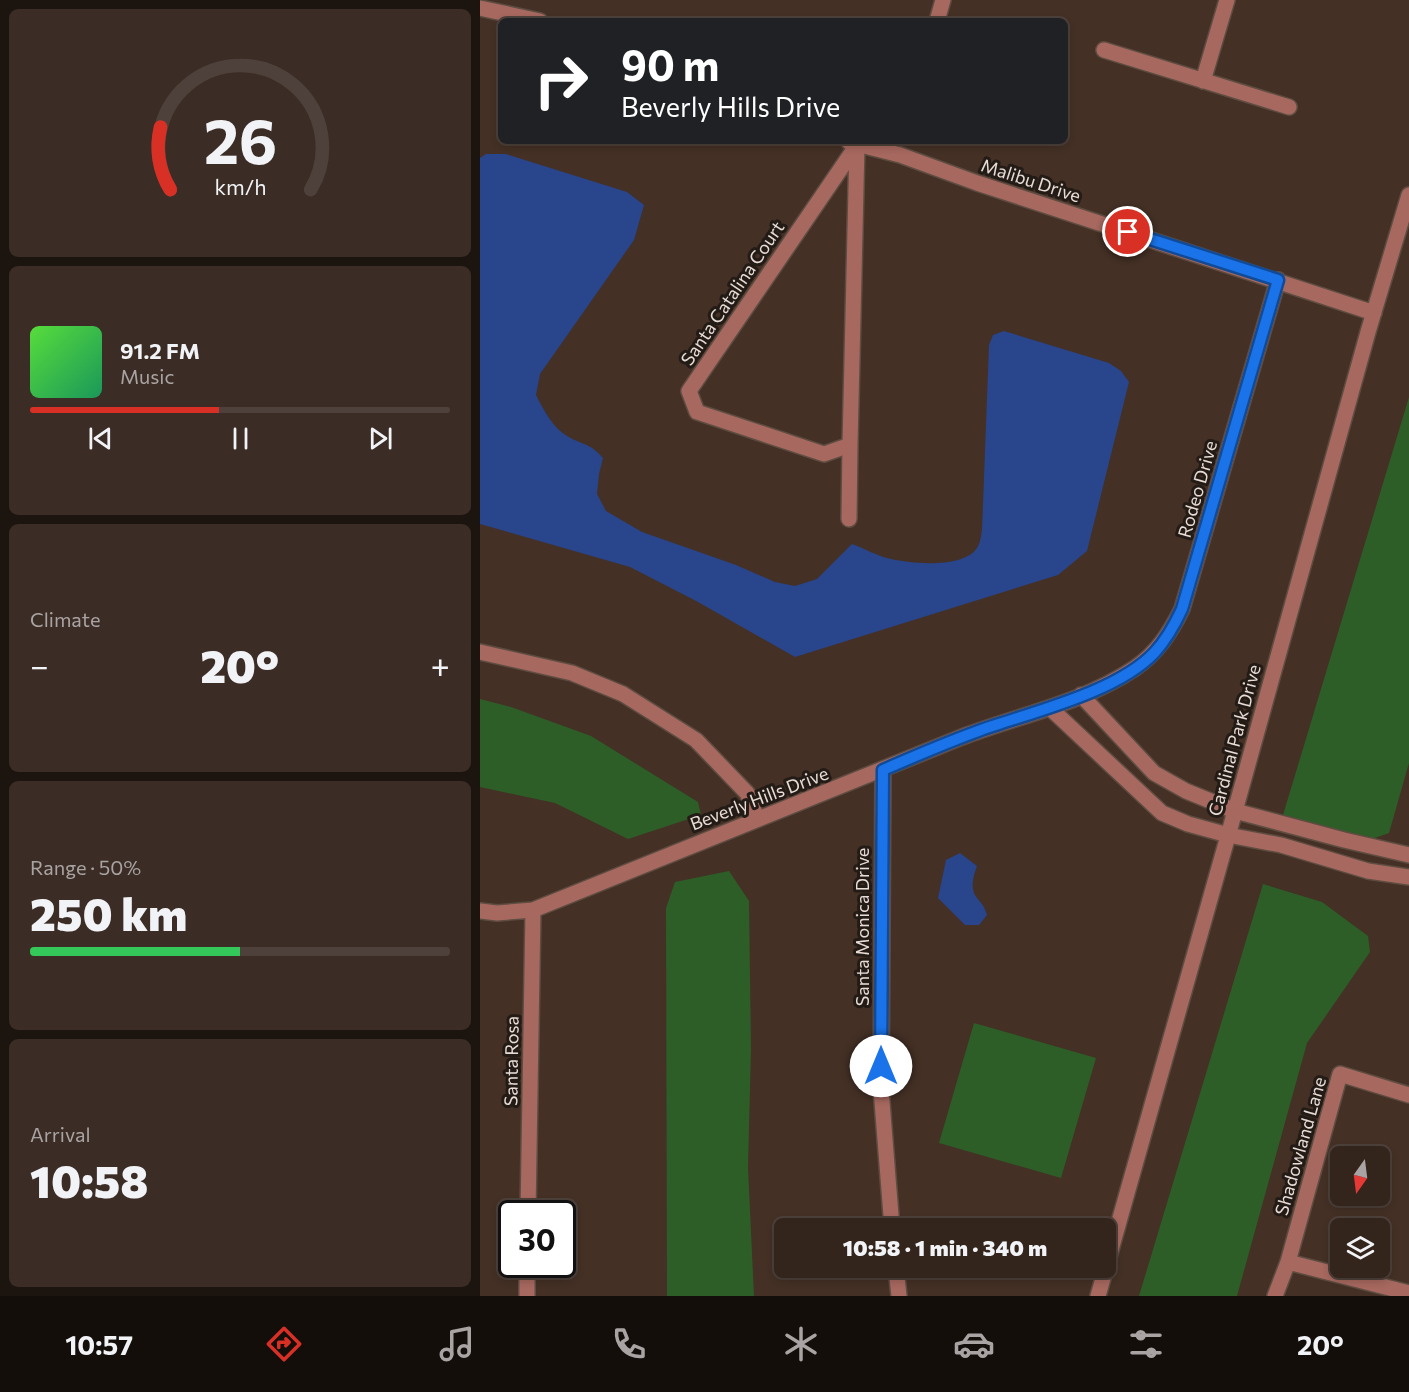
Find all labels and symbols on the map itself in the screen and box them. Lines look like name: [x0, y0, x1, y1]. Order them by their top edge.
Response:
street label: Malibu Drive: [978, 154, 1084, 206]
pin: [1102, 206, 1153, 257]
street label: Santa Catalina Court: [676, 217, 788, 369]
street label: Rodeo Drive: [1173, 438, 1221, 540]
street label: Cardinal Park Drive: [1203, 662, 1265, 818]
street label: Beverly Hills Drive: [687, 762, 831, 834]
street label: Santa Monica Drive: [851, 848, 873, 1006]
street label: Santa Rosa: [499, 1016, 523, 1106]
position arrow: [849, 1034, 913, 1098]
street label: Shadowland Lane: [1270, 1074, 1330, 1218]
north arrow: [1330, 1146, 1390, 1206]
speed limit sign: 30: [498, 1200, 576, 1278]

